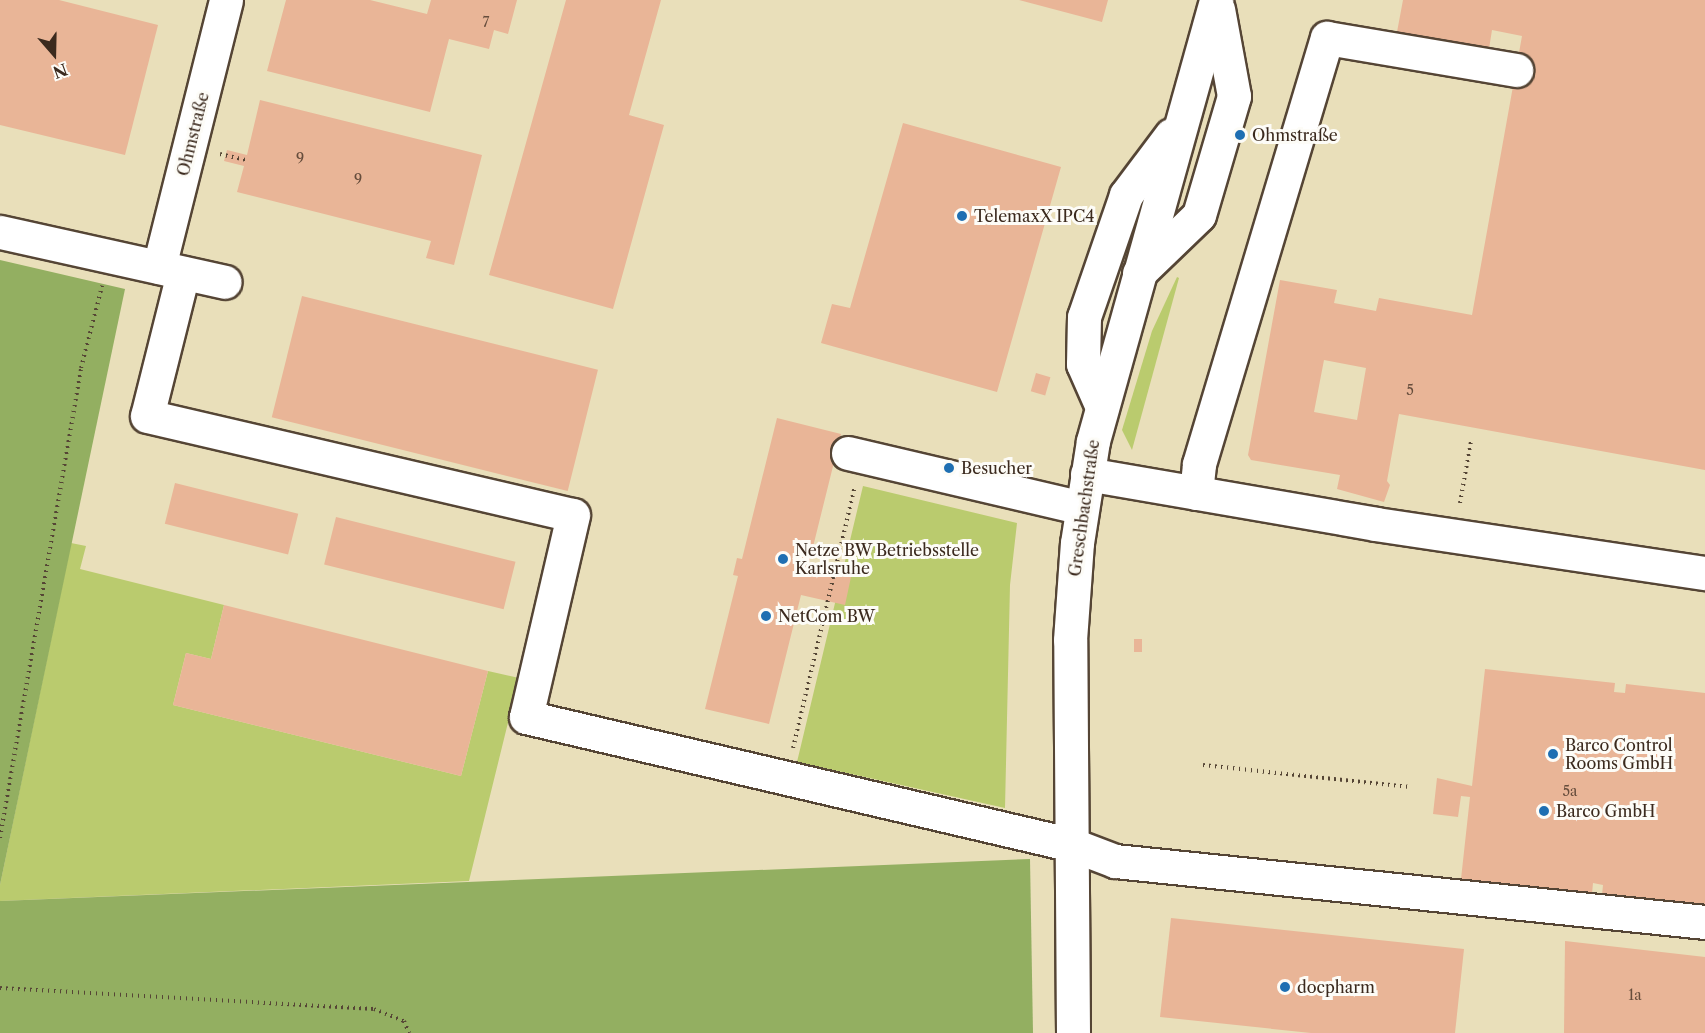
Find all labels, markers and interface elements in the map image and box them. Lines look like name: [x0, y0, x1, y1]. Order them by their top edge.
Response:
house number: 7: [483, 14, 489, 30]
north arrow: [24, 24, 84, 84]
text: N: [50, 59, 70, 83]
street label: Ohmstraße: [173, 90, 213, 178]
place label: Ohmstraße: [1252, 125, 1338, 145]
marker: Ohmstraße: [1233, 128, 1247, 142]
house number: 9: [296, 150, 304, 166]
house number: 9: [354, 171, 362, 187]
place label: TelemaxX IPC4: [974, 206, 1095, 226]
marker: TelemaxX IPC4: [955, 209, 969, 223]
house number: 5: [1406, 382, 1414, 398]
street label: Greschbachstraße: [1065, 438, 1103, 578]
place label: Besucher: [961, 458, 1032, 478]
marker: Besucher: [942, 461, 956, 475]
place label: Netze BW Betriebsstelle Karlsruhe: [795, 540, 979, 578]
marker: Netze BW Betriebsstelle Karlsruhe: [776, 552, 790, 566]
place label: NetCom BW: [778, 606, 875, 626]
marker: NetCom BW: [759, 609, 773, 623]
place label: Barco Control Rooms GmbH: [1565, 735, 1673, 773]
marker: Barco Control Rooms GmbH: [1546, 747, 1560, 761]
house number: 5a: [1563, 783, 1577, 799]
place label: Barco GmbH: [1556, 801, 1655, 821]
marker: Barco GmbH: [1537, 804, 1551, 818]
place label: docpharm: [1297, 977, 1375, 997]
marker: docpharm: [1278, 980, 1292, 994]
house number: 1a: [1628, 987, 1642, 1003]

